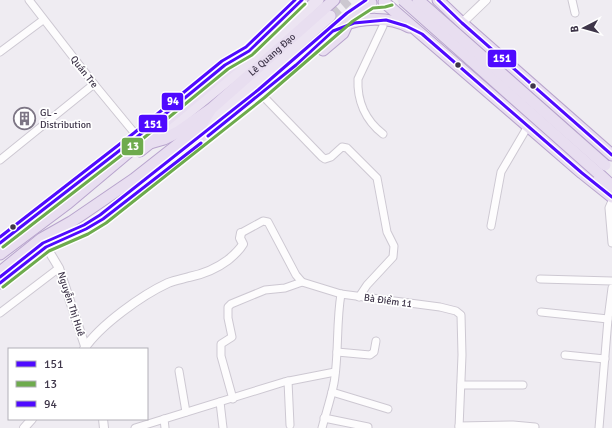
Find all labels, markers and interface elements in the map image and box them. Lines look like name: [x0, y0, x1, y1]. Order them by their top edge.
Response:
north arrow: [564, 8, 604, 48]
text: B: [568, 25, 581, 33]
street label: Lê Quang Đạo: [246, 31, 298, 79]
line badge: 151: [487, 49, 517, 68]
text: 151: [493, 52, 511, 65]
street label: Quán Tre: [68, 53, 100, 91]
unlabelled marker: [453, 60, 463, 70]
unlabelled marker: [528, 81, 538, 91]
line badge: 94: [161, 92, 184, 111]
text: 94: [167, 95, 179, 108]
building icon: GL - Distribution: [12, 106, 38, 132]
place label: GL - Distribution: [40, 107, 91, 131]
line badge: 151: [138, 114, 168, 133]
text: 151: [144, 118, 162, 131]
line badge: 13: [121, 137, 144, 156]
text: 13: [127, 140, 139, 153]
unlabelled marker: [8, 222, 18, 232]
street label: Nguyễn Thị Huê: [55, 270, 87, 338]
street label: Bà Điểm 11: [363, 292, 413, 310]
legend: [8, 348, 148, 420]
text: 151: [44, 357, 63, 372]
text: 13: [44, 377, 57, 392]
text: 94: [44, 397, 57, 412]

